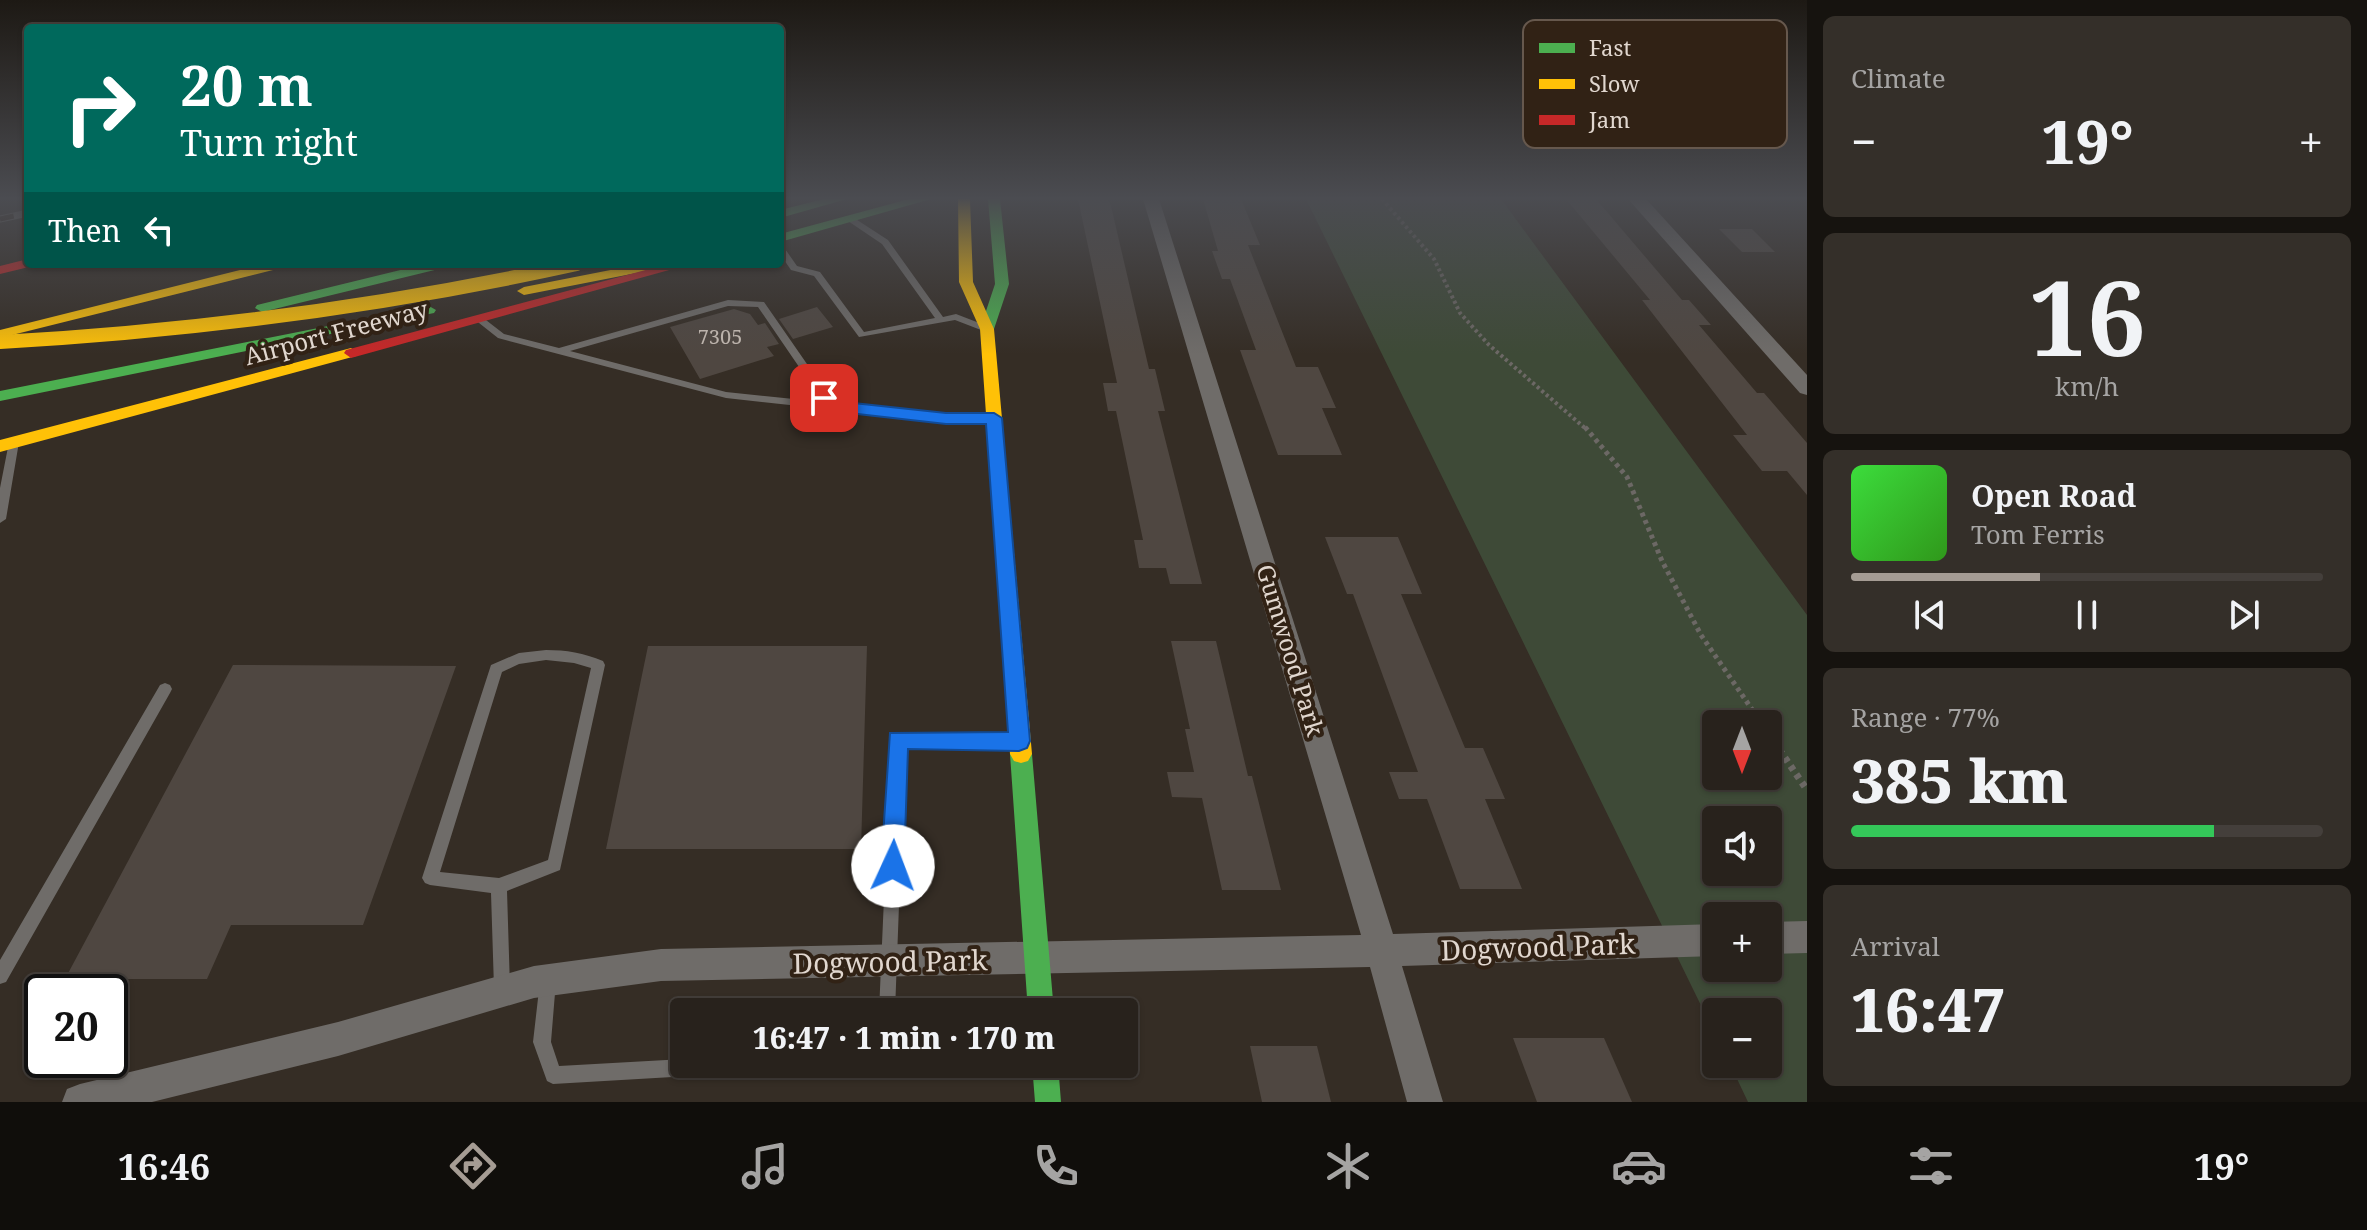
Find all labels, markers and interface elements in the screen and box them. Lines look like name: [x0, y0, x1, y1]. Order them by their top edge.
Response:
legend: [1523, 20, 1787, 148]
text: Fast: [1589, 32, 1631, 62]
text: 20 m: [180, 46, 313, 122]
icon: right: [48, 56, 152, 160]
text: Climate: [1851, 60, 1946, 96]
text: Slow: [1589, 68, 1639, 98]
text: 19°: [2041, 100, 2133, 182]
text: Jam: [1588, 104, 1630, 134]
text: −: [1851, 111, 1876, 171]
text: +: [2298, 111, 2323, 171]
text: Turn right: [180, 118, 358, 167]
icon: left: [137, 208, 181, 252]
text: Then: [48, 210, 121, 251]
text: 16: [2028, 245, 2146, 386]
street label: Airport Freeway: [240, 292, 432, 372]
house number: 7305: [698, 323, 742, 350]
pin: [790, 364, 858, 432]
text: km/h: [2055, 368, 2119, 404]
icon: arrive: [802, 376, 846, 420]
text: Open Road: [1971, 475, 2136, 516]
text: Tom Ferris: [1971, 516, 2105, 552]
street label: Gumwood Park: [1249, 560, 1333, 741]
icon: previous: [1908, 593, 1952, 637]
icon: pause: [2065, 593, 2109, 637]
icon: next: [2222, 593, 2266, 637]
text: Range · 77%: [1851, 699, 2000, 735]
north arrow: [1702, 710, 1782, 790]
map controls: [1702, 710, 1782, 1078]
text: 385 km: [1851, 739, 2068, 821]
button: sound: [1702, 806, 1782, 886]
position arrow: [851, 824, 935, 908]
button: +: [1702, 902, 1782, 982]
street label: Dogwood Park: [1440, 924, 1637, 968]
text: Arrival: [1851, 928, 1940, 964]
street label: Dogwood Park: [792, 940, 988, 982]
text: 16:47: [1851, 968, 2006, 1050]
speed limit sign: 20: [24, 974, 128, 1078]
button: −: [1702, 998, 1782, 1078]
text: 16:47 · 1 min · 170 m: [753, 1017, 1055, 1058]
icon: directions: [445, 1138, 501, 1194]
icon: music: [737, 1138, 793, 1194]
icon: phone: [1028, 1138, 1084, 1194]
icon: climate: [1320, 1138, 1376, 1194]
icon: car: [1611, 1138, 1667, 1194]
icon: filters: [1903, 1138, 1959, 1194]
text: 16:46: [118, 1142, 210, 1191]
text: 19°: [2194, 1142, 2249, 1191]

